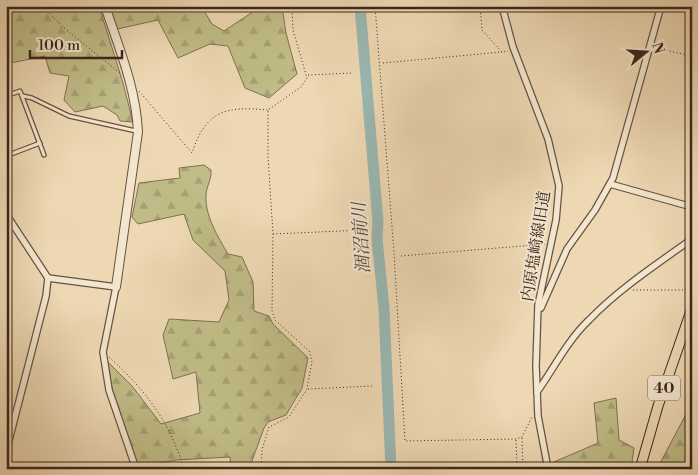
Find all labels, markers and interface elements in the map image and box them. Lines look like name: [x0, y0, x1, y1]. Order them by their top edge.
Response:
scale bar: [30, 28, 122, 60]
north arrow: [620, 28, 670, 78]
text: 100 m: [38, 36, 80, 55]
text: N: [647, 40, 668, 56]
street label: 内原塩崎線旧道: [517, 189, 555, 303]
water label: 涸沼前川: [347, 199, 375, 275]
road number: 40: [648, 376, 680, 400]

